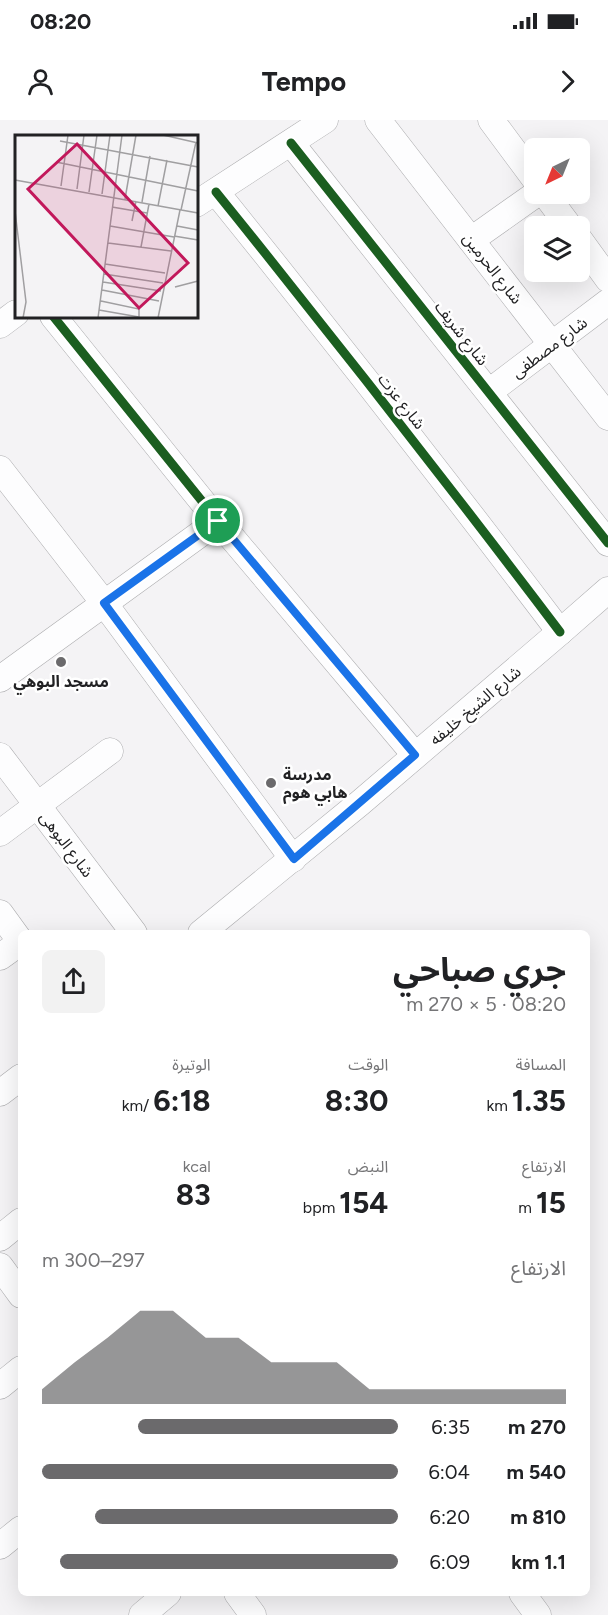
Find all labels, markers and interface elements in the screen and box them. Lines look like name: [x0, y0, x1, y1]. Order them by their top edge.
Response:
text: 08:20: [30, 8, 91, 35]
icon: person: [24, 65, 57, 98]
text: Tempo: [262, 65, 346, 98]
icon: forward: [551, 65, 584, 98]
inset map: [15, 135, 198, 318]
north arrow: [524, 138, 590, 204]
map controls: [524, 138, 590, 282]
button: layers: [524, 216, 590, 282]
street label: شارع الحرمين: [457, 229, 526, 310]
street label: شارع شريف: [428, 298, 492, 371]
street label: شارع مصطفى: [508, 313, 593, 384]
street label: شارع عزت: [372, 370, 429, 435]
pin: [192, 495, 243, 546]
icon: arrive: [201, 504, 234, 537]
marker: مسجد البوهي: [54, 655, 68, 669]
street label: شارع الشيخ خليفه: [426, 662, 527, 751]
place label: مسجد البوهي: [13, 672, 109, 695]
place label: مدرسة هابي هوم: [283, 765, 347, 806]
marker: مدرسة هابي هوم: [264, 776, 278, 790]
street label: شارع البوهى: [33, 808, 97, 883]
button: share: [42, 950, 105, 1013]
text: جري صباحي: [393, 950, 566, 989]
text: 08:20 · 5 × 270 m: [406, 992, 566, 1016]
text: الوتيرة: [172, 1055, 211, 1074]
text: الوقت: [348, 1055, 388, 1074]
text: المسافة: [516, 1055, 566, 1074]
text: 6:18: [153, 1082, 211, 1119]
text: 8:30: [325, 1082, 388, 1119]
text: 1.35: [512, 1082, 566, 1119]
text: /km: [122, 1096, 153, 1115]
text: km: [486, 1096, 512, 1115]
text: kcal: [183, 1157, 211, 1176]
text: النبض: [348, 1157, 388, 1176]
text: الارتفاع: [522, 1157, 566, 1176]
text: 83: [176, 1176, 211, 1213]
text: 154: [339, 1184, 388, 1221]
text: 15: [536, 1184, 566, 1221]
text: bpm: [303, 1198, 339, 1217]
text: m: [518, 1198, 536, 1217]
text: 297–300 m: [42, 1248, 145, 1272]
text: الارتفاع: [511, 1256, 566, 1280]
text: 6:35: [431, 1415, 470, 1439]
text: 270 m: [508, 1415, 566, 1439]
text: 6:04: [428, 1460, 470, 1484]
text: 540 m: [507, 1460, 566, 1484]
text: 6:20: [430, 1505, 470, 1529]
text: 810 m: [510, 1505, 566, 1529]
text: 6:09: [429, 1550, 470, 1574]
text: 1.1 km: [511, 1550, 566, 1574]

